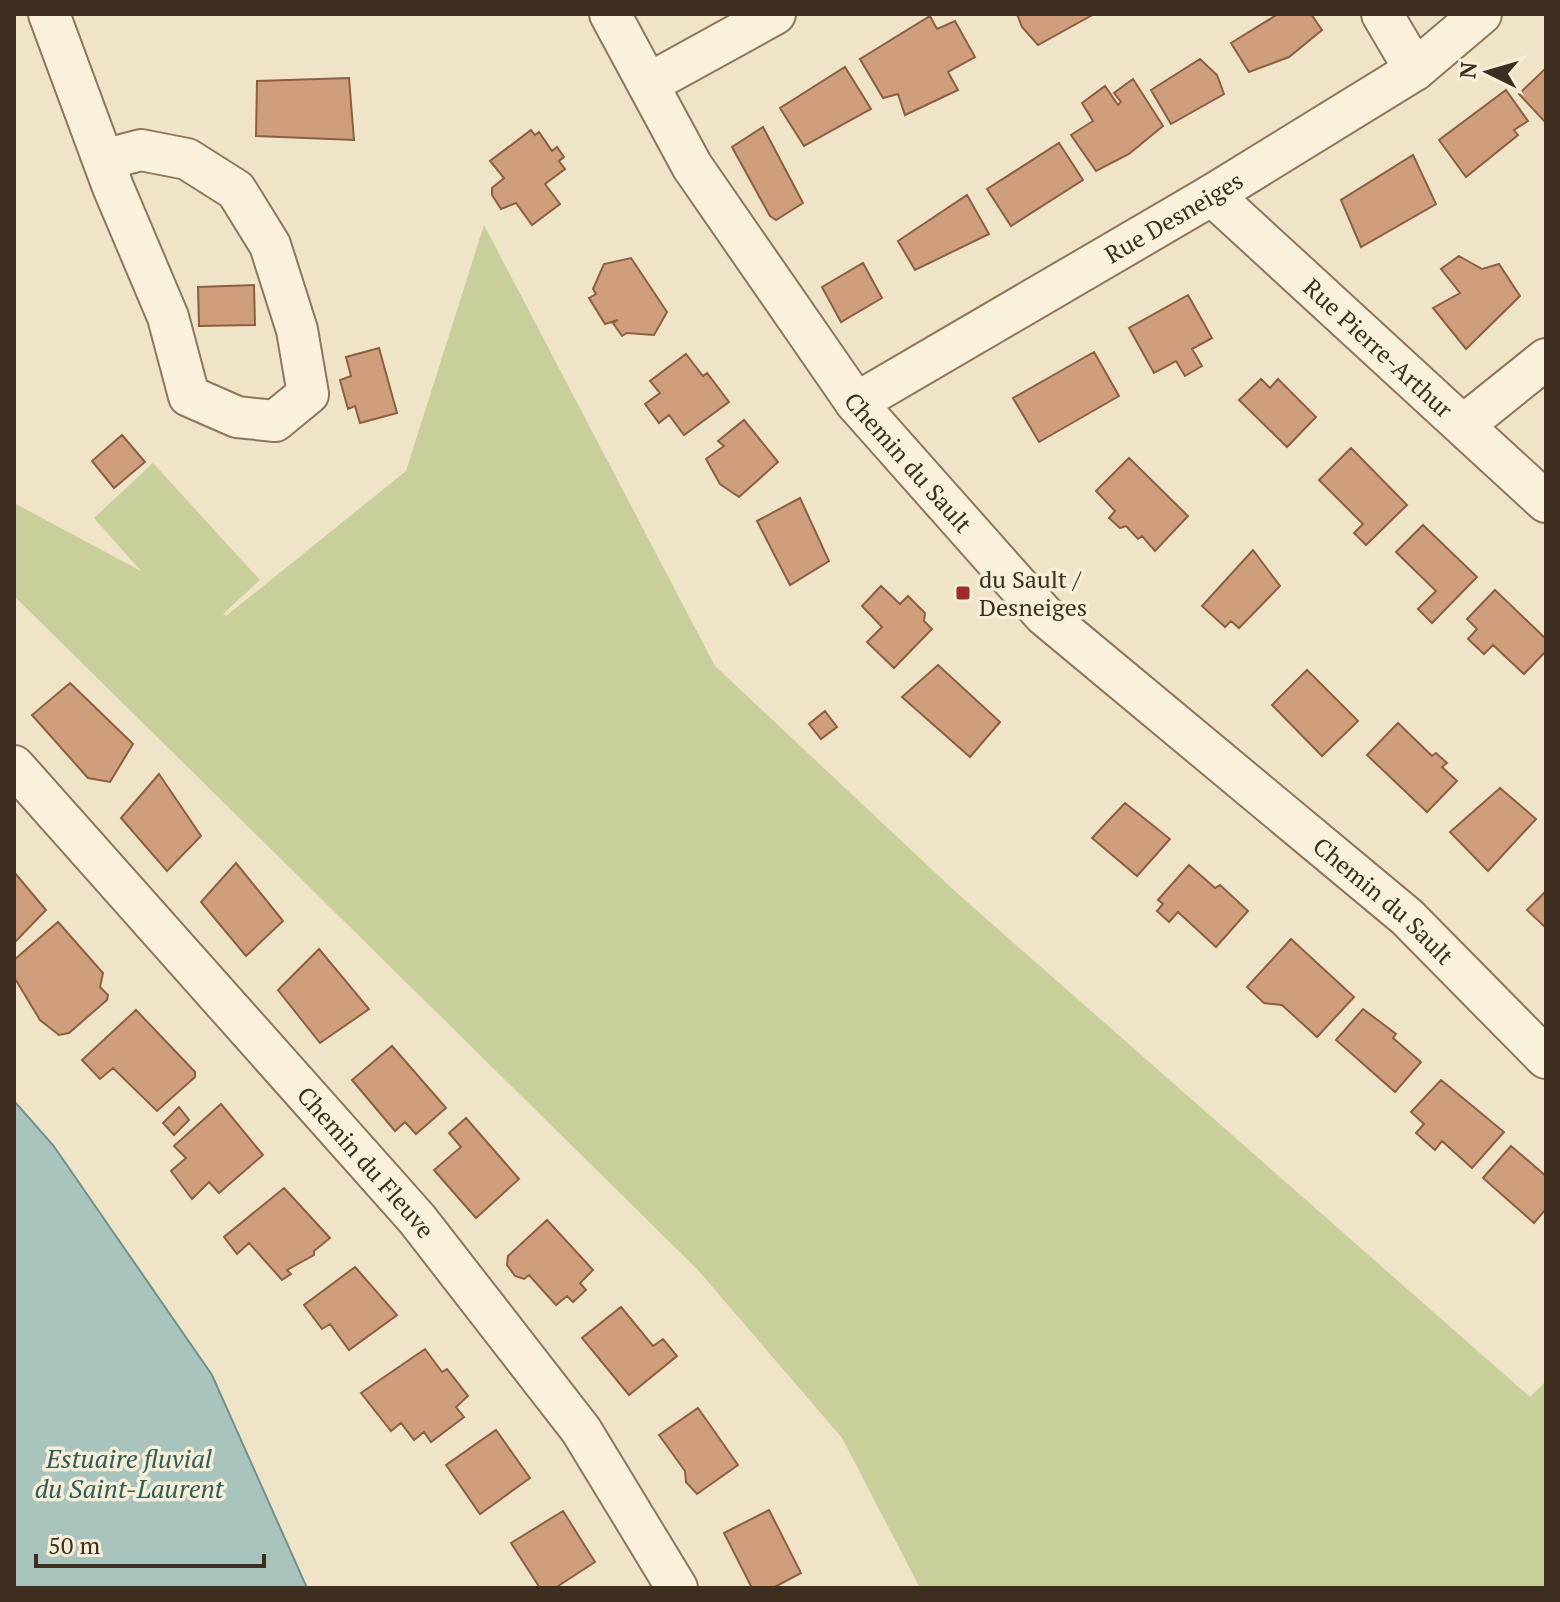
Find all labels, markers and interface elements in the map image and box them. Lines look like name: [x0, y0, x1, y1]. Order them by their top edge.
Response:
north arrow: [1448, 32, 1528, 112]
text: N: [1452, 60, 1483, 80]
street label: Rue Desneiges: [1099, 164, 1249, 270]
street label: Rue Pierre-Arthur: [1297, 271, 1460, 425]
street label: Chemin du Sault: [837, 386, 979, 539]
place label: du Sault / Desneiges: [979, 563, 1087, 623]
marker: du Sault / Desneiges: [954, 584, 972, 602]
street label: Chemin du Sault: [1307, 830, 1461, 971]
street label: Chemin du Fleuve: [290, 1079, 442, 1245]
water label: Estuaire fluvial du Saint-Laurent: [34, 1441, 225, 1505]
scale bar: [36, 1518, 264, 1568]
text: 50 m: [48, 1529, 100, 1561]

